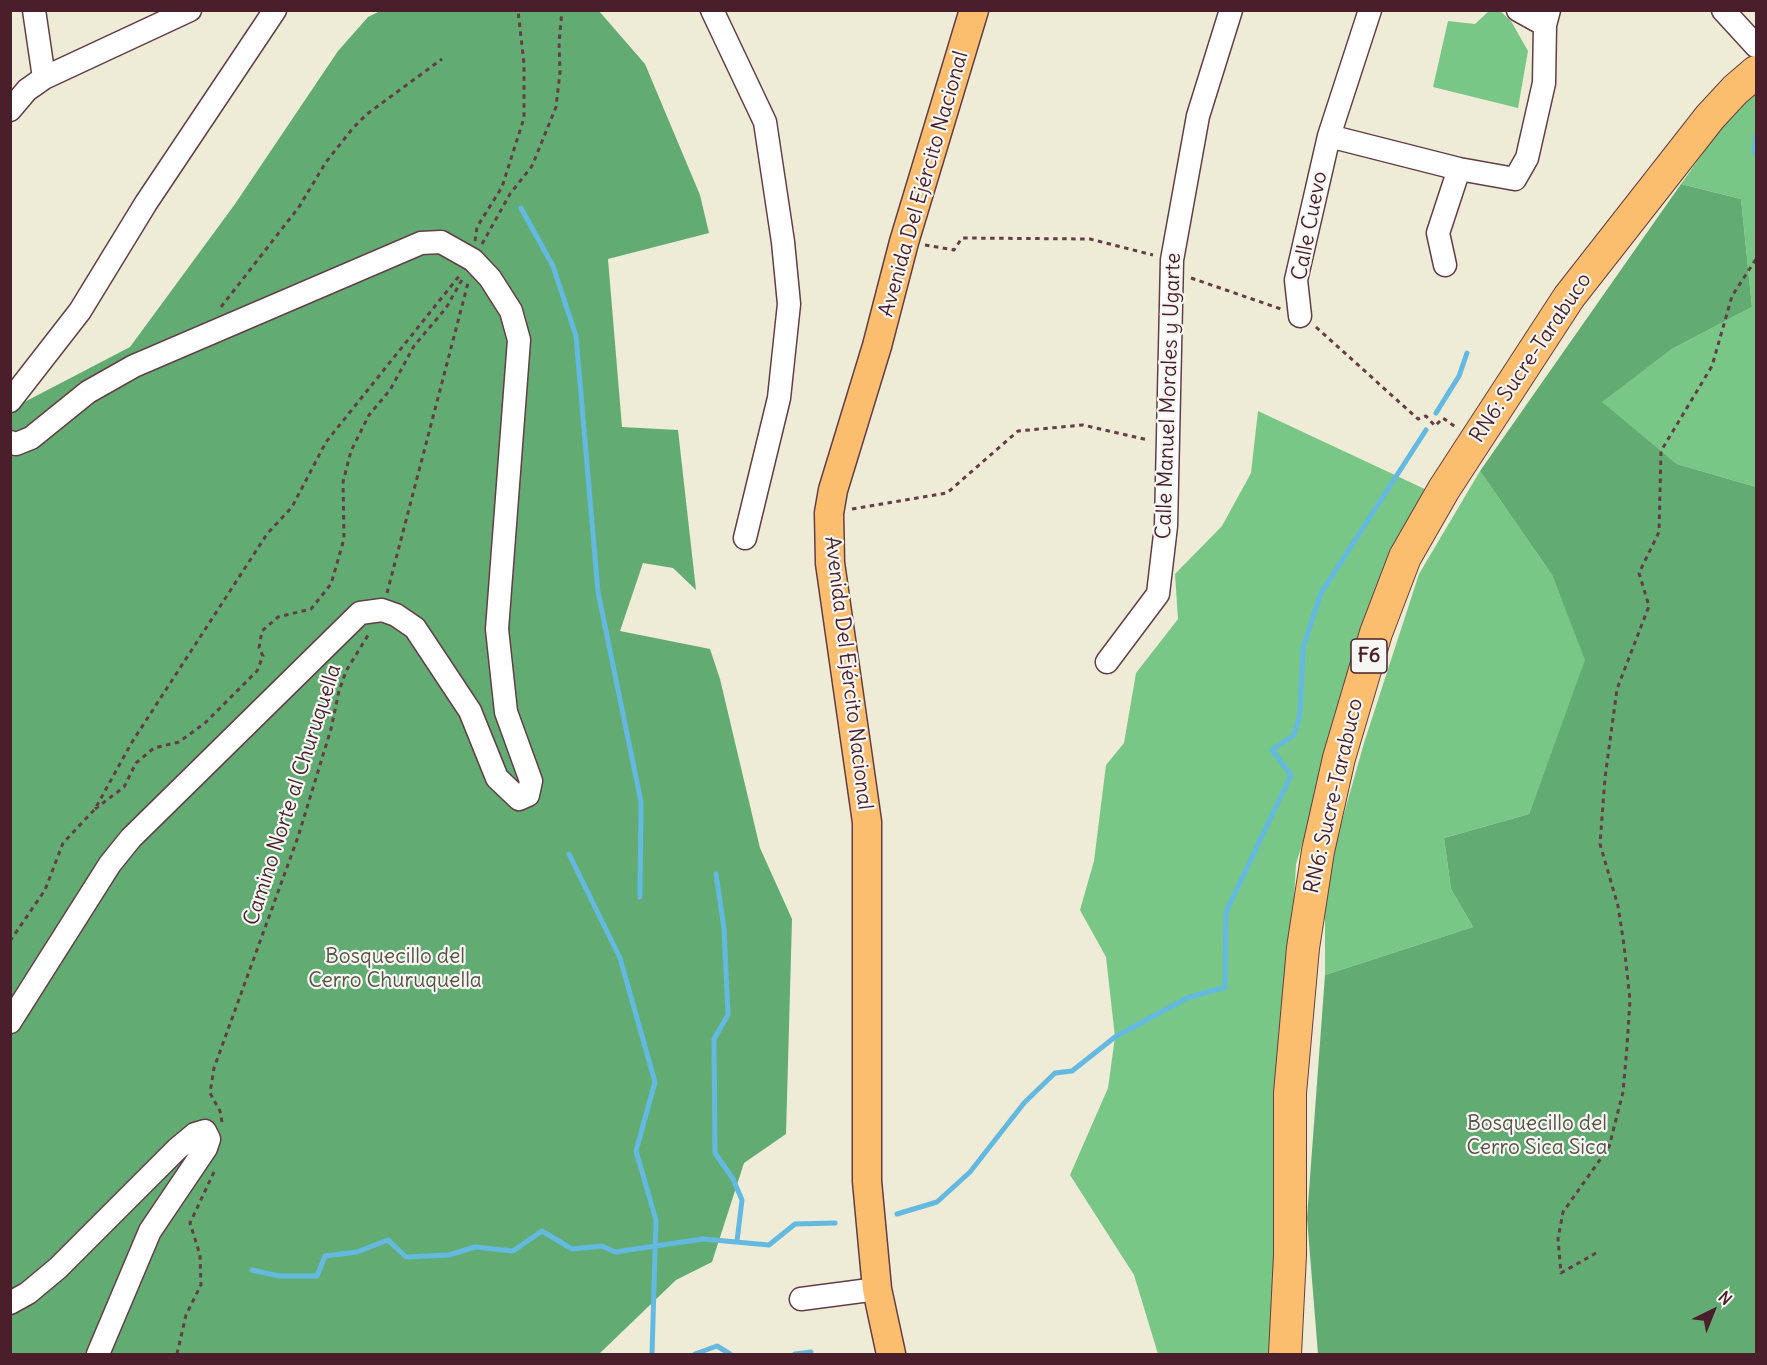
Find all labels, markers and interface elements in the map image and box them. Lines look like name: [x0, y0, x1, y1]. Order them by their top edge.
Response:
street label: Avenida Del Ejército Nacional: [874, 48, 974, 320]
street label: Calle Cuevo: [1287, 169, 1333, 283]
street label: Calle Manuel Morales y Ugarte: [1151, 252, 1187, 540]
street label: RN6: Sucre-Tarabuco: [1465, 268, 1597, 448]
street label: Avenida Del Ejército Nacional: [819, 535, 877, 811]
road number: F6: [1351, 639, 1387, 673]
street label: Camino Norte al Churuquella: [239, 661, 347, 929]
street label: RN6: Sucre-Tarabuco: [1299, 696, 1369, 896]
park label: Bosquecillo del Cerro Churuquella: [308, 944, 482, 994]
park label: Bosquecillo del Cerro Sica Sica: [1466, 1111, 1608, 1161]
north arrow: [1683, 1281, 1743, 1341]
text: N: [1714, 1287, 1736, 1309]

